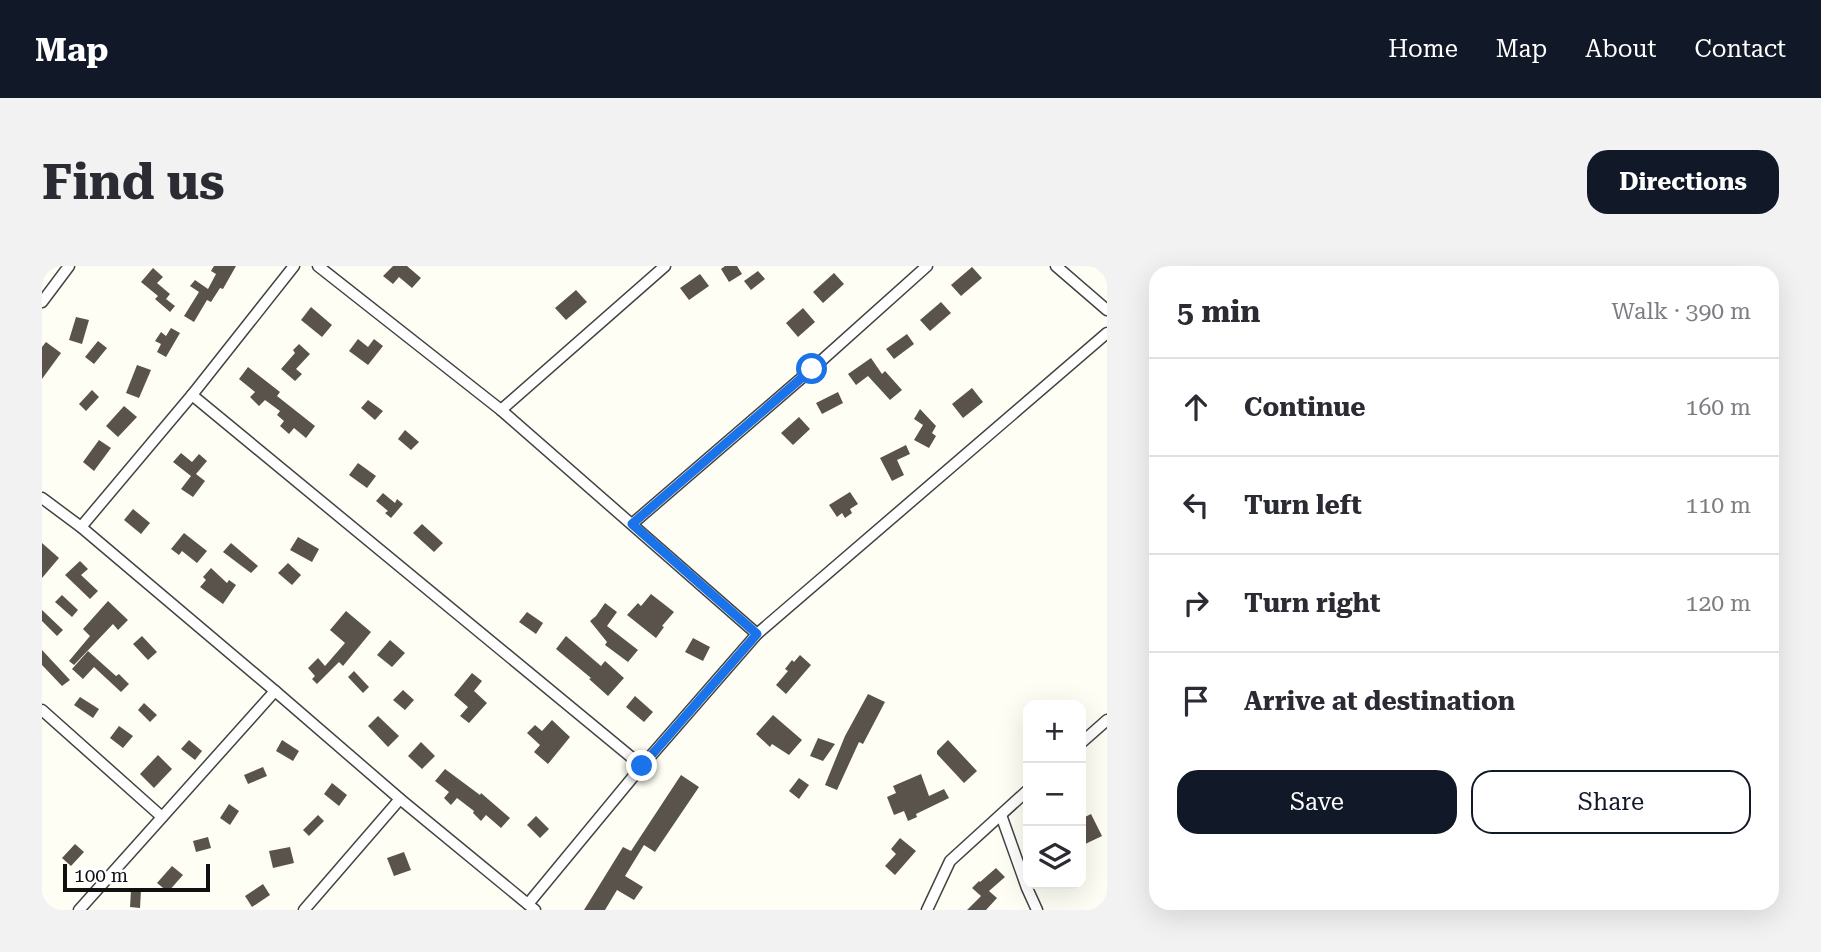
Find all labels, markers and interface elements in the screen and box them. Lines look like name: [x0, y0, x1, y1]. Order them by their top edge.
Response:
text: Map: [35, 30, 109, 69]
text: Home: [1388, 35, 1458, 63]
text: Map: [1496, 35, 1547, 63]
text: About: [1585, 35, 1656, 63]
text: Contact: [1694, 35, 1786, 63]
button: Directions: [1587, 150, 1779, 214]
text: Find us: [42, 154, 225, 211]
text: 5 min: [1177, 294, 1260, 329]
text: Walk · 390 m: [1612, 298, 1751, 325]
route start: [796, 353, 827, 384]
icon: ahead: [1177, 388, 1215, 426]
text: Continue: [1244, 392, 1366, 422]
text: 160 m: [1686, 394, 1751, 421]
icon: left: [1177, 486, 1215, 524]
text: Turn left: [1244, 490, 1362, 520]
text: 110 m: [1686, 492, 1751, 519]
icon: right: [1177, 584, 1215, 622]
text: Turn right: [1244, 588, 1380, 618]
text: 120 m: [1686, 590, 1751, 617]
icon: arrive: [1177, 682, 1215, 720]
text: Arrive at destination: [1244, 686, 1515, 716]
map controls: [1023, 700, 1086, 889]
button: +: [1023, 700, 1086, 763]
route end: [626, 750, 657, 781]
button: −: [1023, 763, 1086, 826]
button: Save: [1177, 770, 1457, 834]
button: Share: [1471, 770, 1751, 834]
button: layers: [1023, 826, 1086, 889]
scale bar: [63, 861, 210, 893]
text: 100 m: [74, 864, 128, 887]

